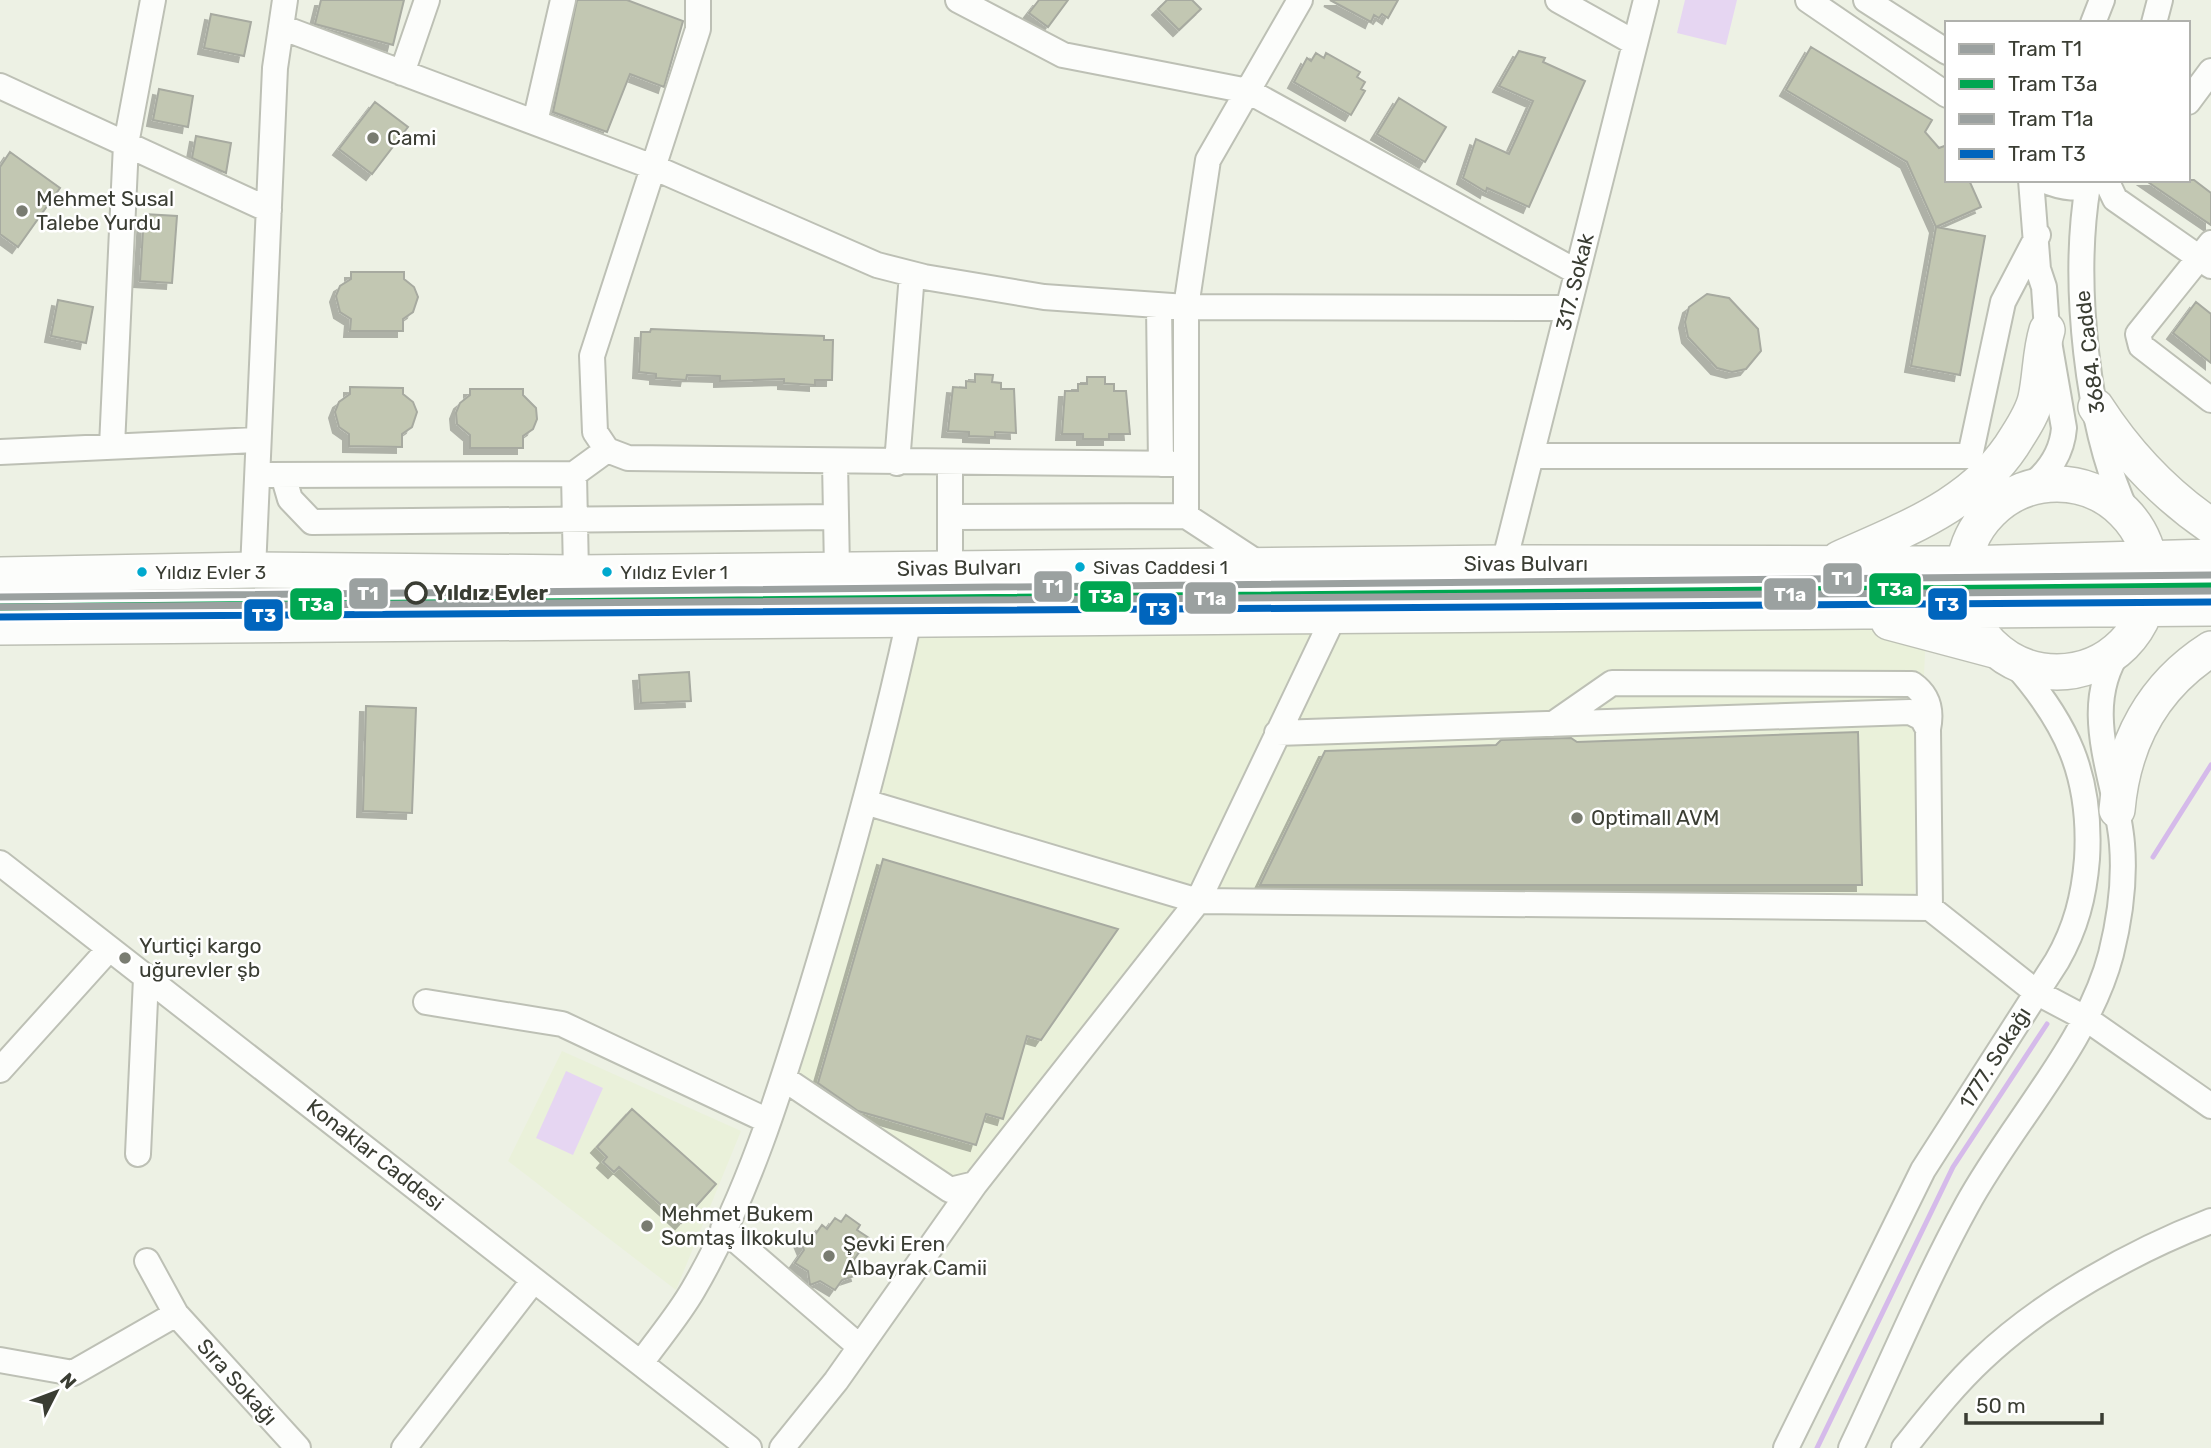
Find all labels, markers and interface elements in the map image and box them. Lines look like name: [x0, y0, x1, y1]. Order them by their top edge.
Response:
legend: [1945, 21, 2190, 182]
text: Tram T1: [2008, 36, 2082, 61]
text: Tram T3a: [2008, 71, 2098, 96]
text: Tram T1a: [2008, 106, 2094, 131]
place label: Cami: [387, 125, 436, 150]
marker: Cami: [365, 130, 381, 146]
text: Tram T3: [2008, 141, 2086, 166]
place label: Mehmet Susal Talebe Yurdu: [36, 186, 174, 235]
marker: Mehmet Susal Talebe Yurdu: [14, 203, 30, 219]
street label: 317. Sokak: [1550, 231, 1599, 333]
street label: 3684. Cadde: [2070, 289, 2109, 415]
street label: Sivas Bulvarı: [1464, 551, 1588, 576]
street label: Sivas Bulvarı: [897, 554, 1021, 581]
place label: Sivas Caddesi 1: [1093, 556, 1228, 579]
marker: Sivas Caddesi 1: [1073, 560, 1087, 574]
place label: Yıldız Evler 3: [155, 561, 266, 584]
place label: Yıldız Evler 1: [620, 561, 728, 584]
line badge: T1: [1822, 562, 1863, 595]
marker: Yıldız Evler 3: [135, 565, 149, 579]
marker: Yıldız Evler 1: [600, 565, 614, 579]
text: T1: [1831, 567, 1853, 590]
line badge: T1: [1033, 570, 1073, 603]
line badge: T3a: [1868, 572, 1922, 606]
text: T1: [1042, 575, 1064, 598]
line badge: T1: [348, 577, 389, 610]
line badge: T1a: [1763, 577, 1817, 611]
text: T3a: [1877, 578, 1913, 601]
place label: Yıldız Evler: [433, 580, 548, 605]
line badge: T3a: [1079, 580, 1132, 613]
line badge: T1a: [1184, 581, 1237, 615]
text: T1: [357, 582, 379, 605]
marker: Yıldız Evler: [405, 582, 427, 604]
text: T1a: [1774, 583, 1806, 606]
text: T3a: [1088, 585, 1124, 608]
line badge: T3a: [289, 587, 343, 621]
text: T1a: [1194, 587, 1226, 610]
line badge: T3: [1927, 587, 1968, 621]
line badge: T3: [1138, 592, 1178, 626]
text: T3a: [298, 593, 334, 616]
text: T3: [1935, 593, 1959, 616]
line badge: T3: [243, 598, 284, 632]
text: T3: [1146, 598, 1170, 621]
text: T3: [252, 604, 276, 627]
place label: Optimall AVM: [1591, 805, 1719, 830]
marker: Optimall AVM: [1569, 810, 1585, 826]
place label: Yurtiçi kargo uğurevler şb: [139, 933, 262, 982]
marker: Yurtiçi kargo uğurevler şb: [117, 950, 133, 966]
street label: 1777. Sokağı: [1953, 1002, 2036, 1113]
street label: Konaklar Caddesi: [302, 1093, 449, 1216]
place label: Mehmet Bukem Somtaş İlkokulu: [661, 1201, 815, 1250]
marker: Mehmet Bukem Somtaş İlkokulu: [639, 1218, 655, 1234]
place label: Şevki Eren Albayrak Camii: [843, 1231, 987, 1280]
marker: Şevki Eren Albayrak Camii: [821, 1248, 837, 1264]
street label: Sıra Sokağı: [192, 1333, 283, 1430]
north arrow: [21, 1357, 91, 1427]
text: N: [55, 1368, 81, 1394]
scale bar: [1966, 1382, 2102, 1426]
text: 50 m: [1976, 1393, 2026, 1418]

